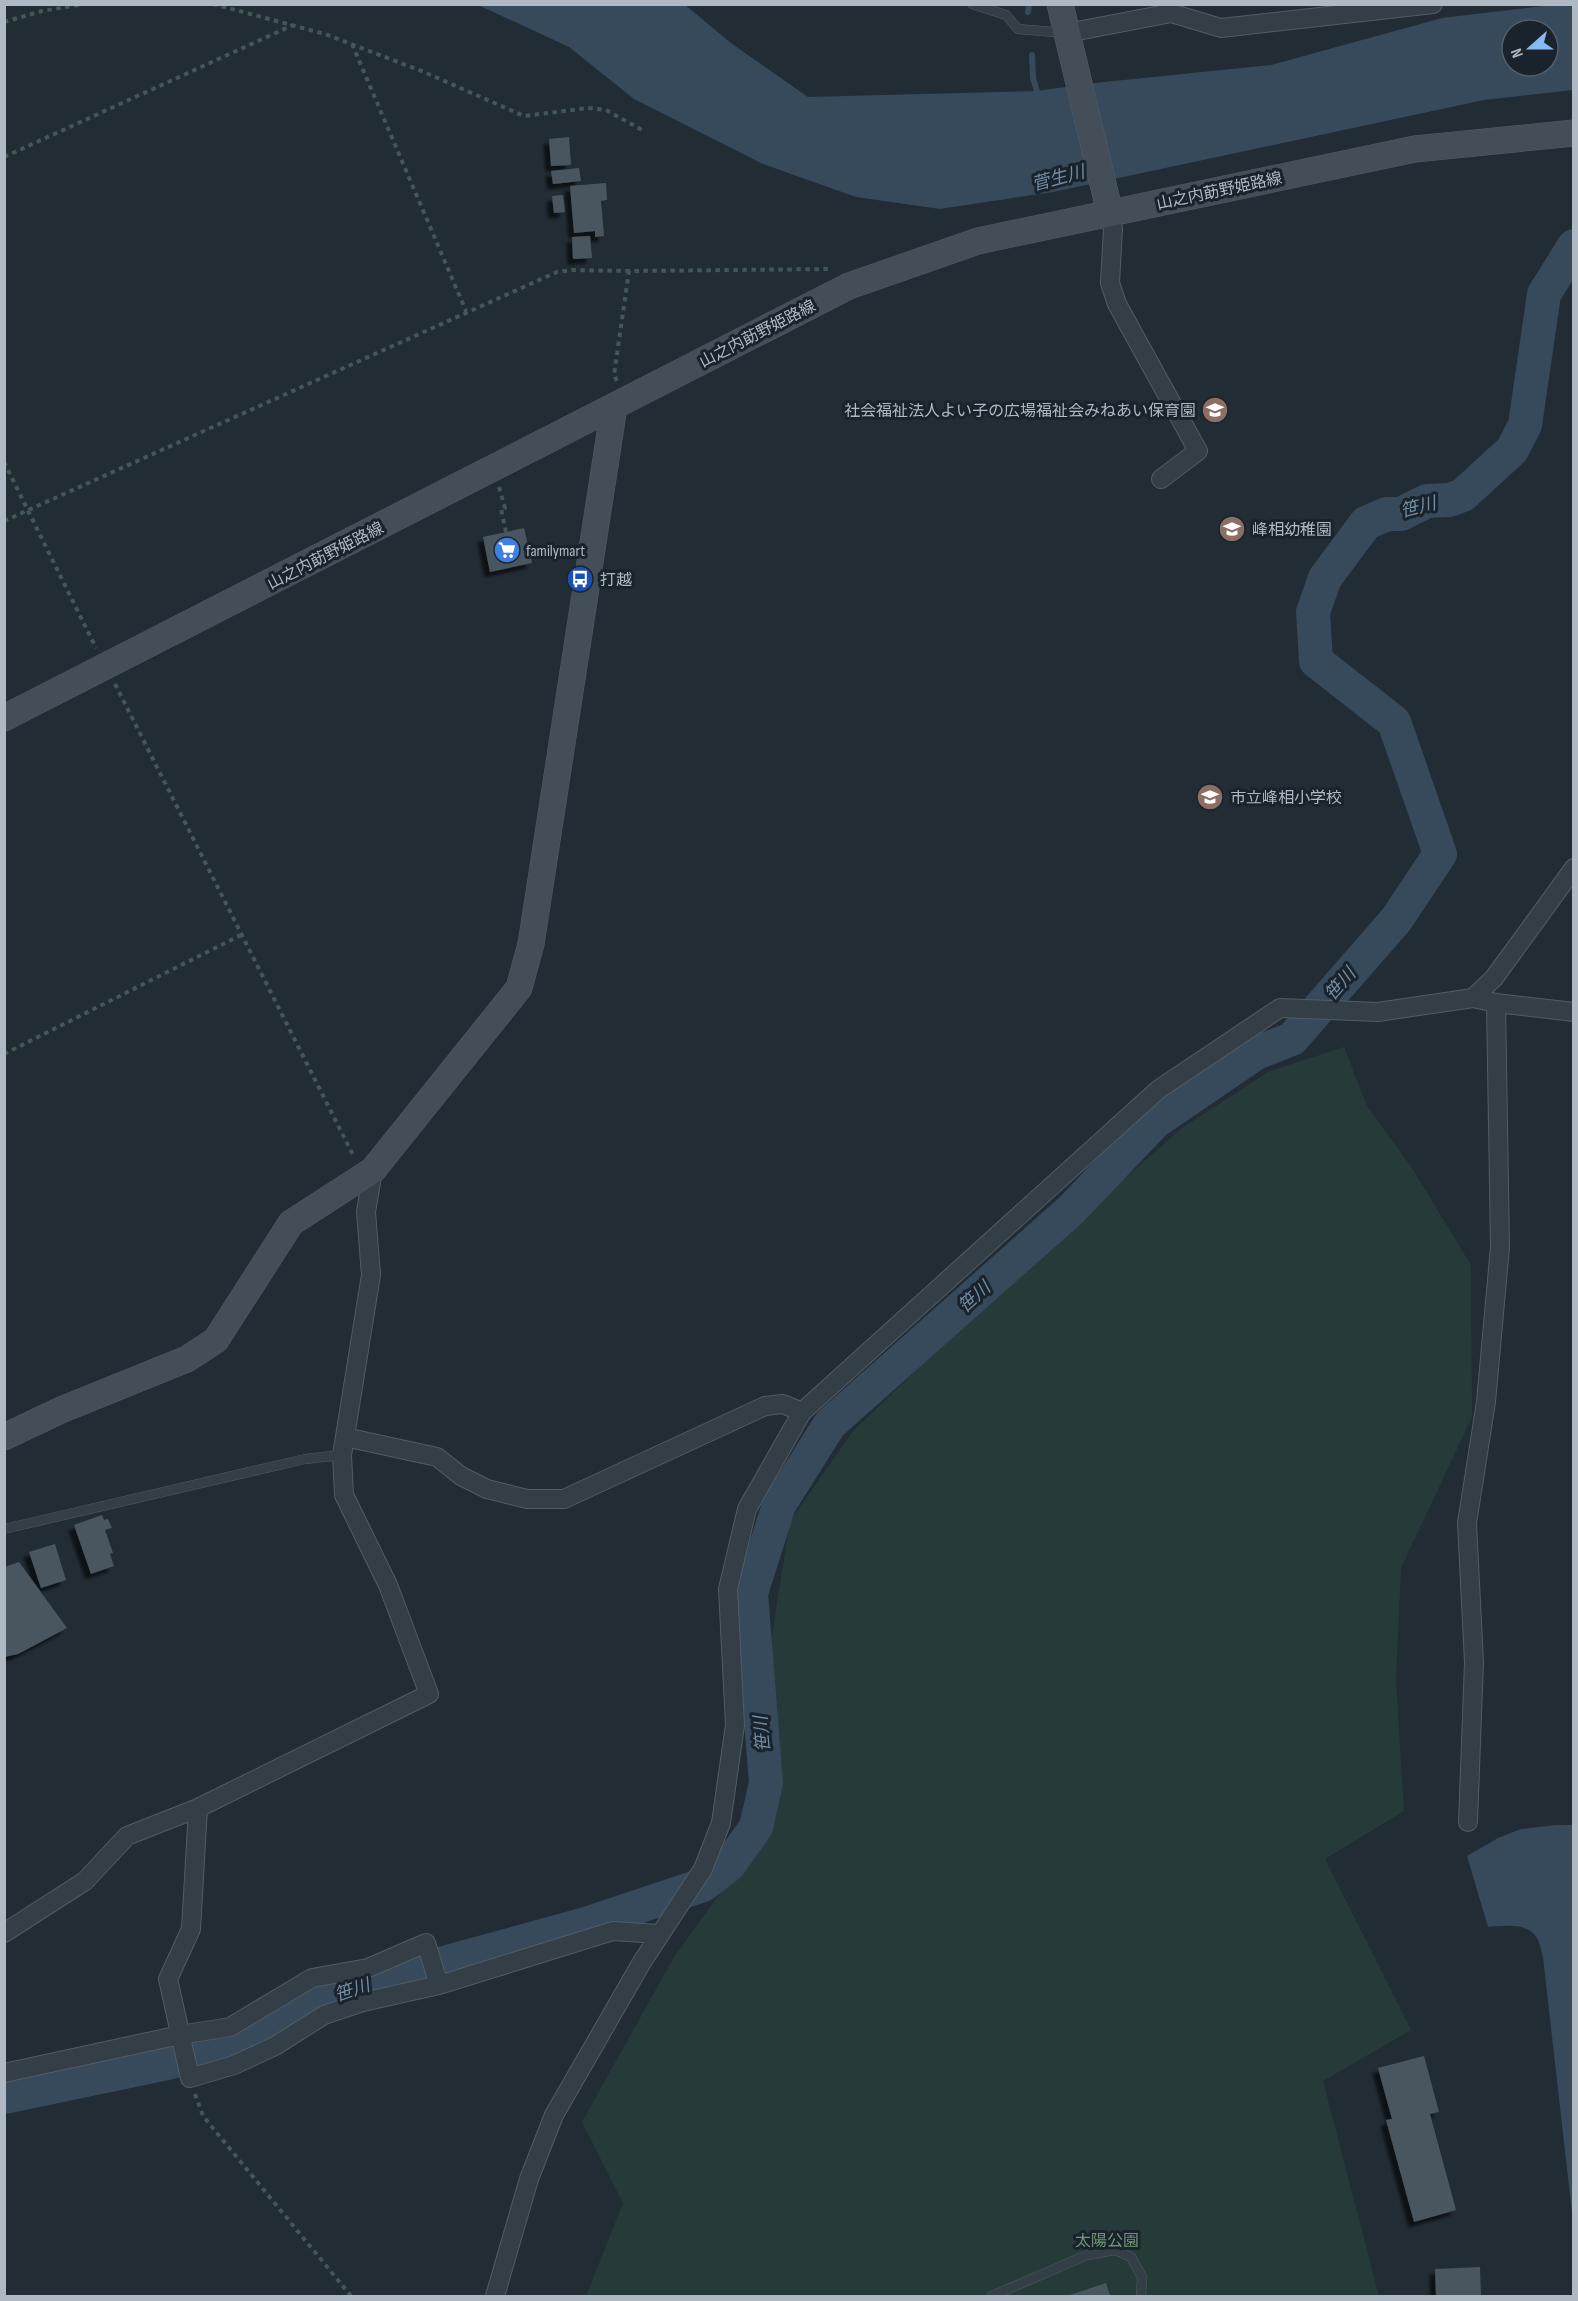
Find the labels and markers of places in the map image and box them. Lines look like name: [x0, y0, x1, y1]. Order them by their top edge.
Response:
school or university icon: 社会福祉法人よい子の広場福祉会みねあい保育園: [1200, 395, 1230, 425]
place label: 社会福祉法人よい子の広場福祉会みねあい保育園: [844, 402, 1196, 421]
school or university icon: 峰相幼稚園: [1217, 514, 1247, 544]
place label: 峰相幼稚園: [1252, 521, 1332, 540]
supermarket icon: familymart: [492, 535, 522, 565]
place label: familymart: [526, 542, 585, 561]
bus stop icon: 打越: [565, 564, 595, 594]
place label: 打越: [600, 571, 632, 590]
school or university icon: 市立峰相小学校: [1195, 782, 1225, 812]
place label: 市立峰相小学校: [1230, 789, 1342, 808]

